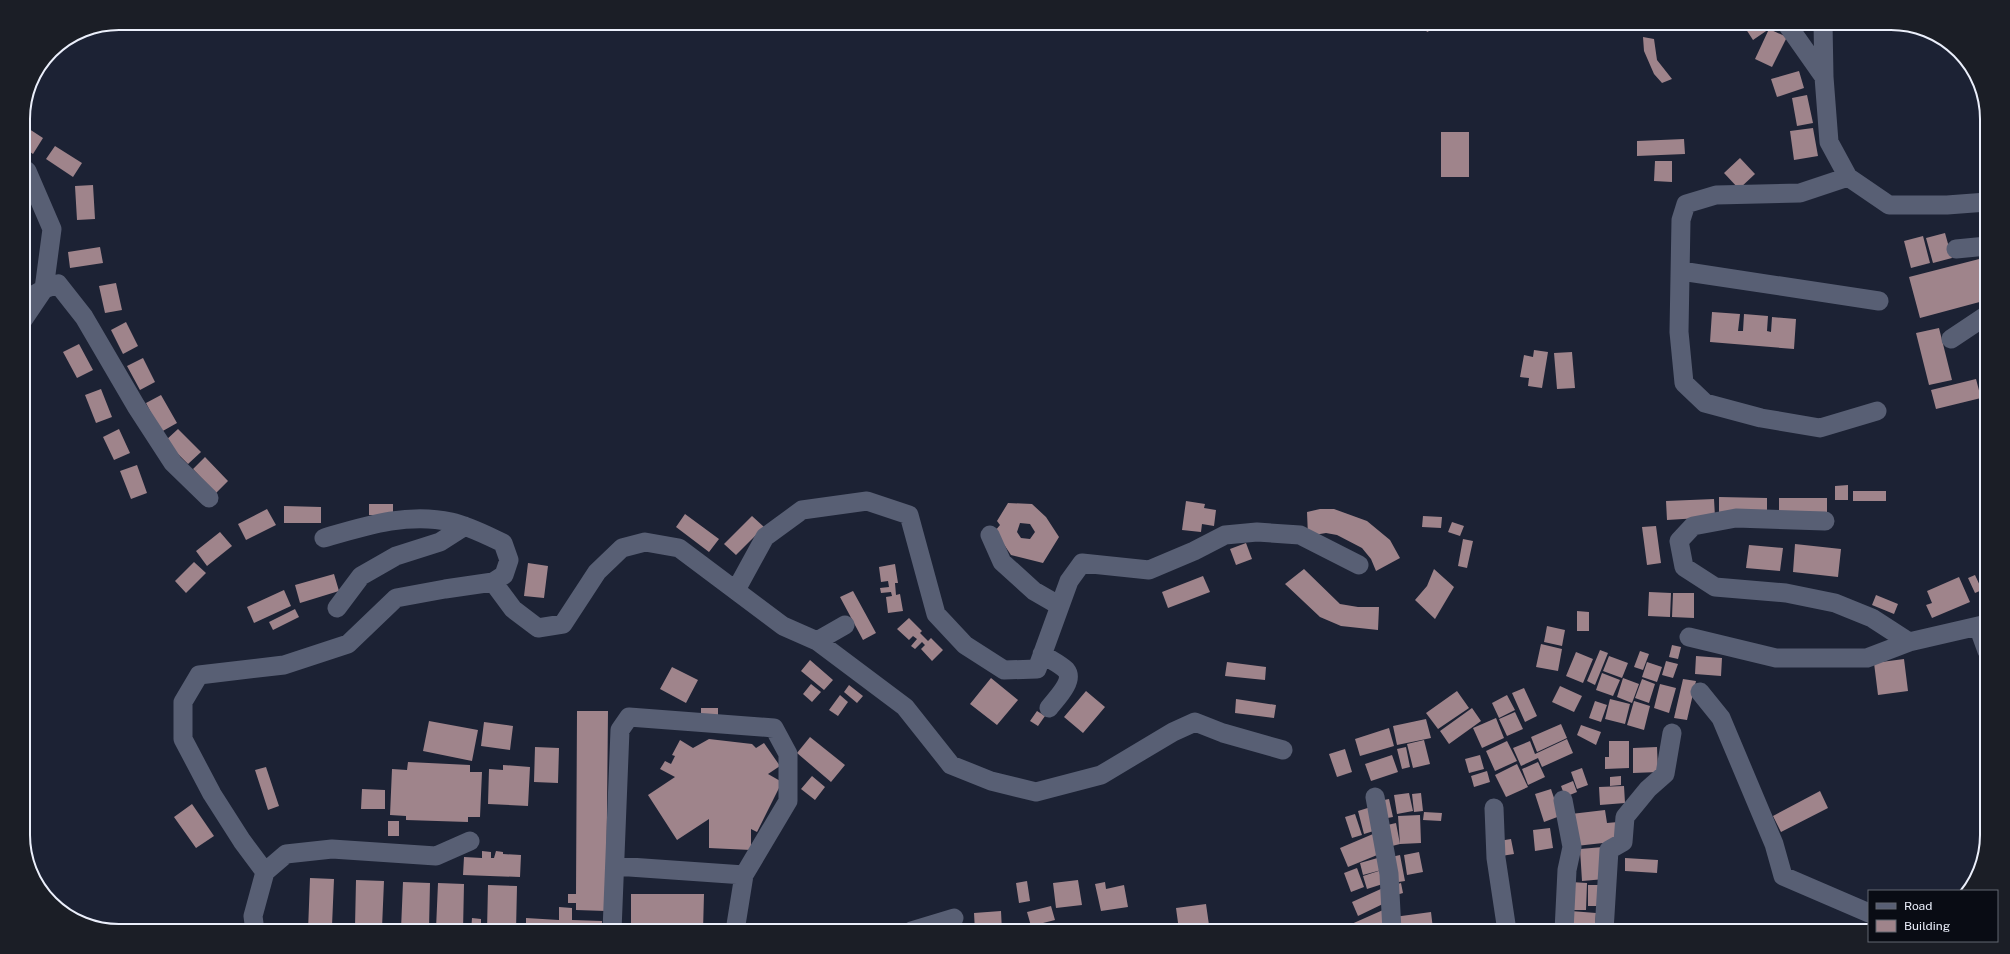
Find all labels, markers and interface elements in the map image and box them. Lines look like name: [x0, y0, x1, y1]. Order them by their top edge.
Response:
legend: [1868, 890, 1998, 942]
text: Road: [1904, 899, 1932, 913]
text: Building: [1904, 919, 1950, 933]

